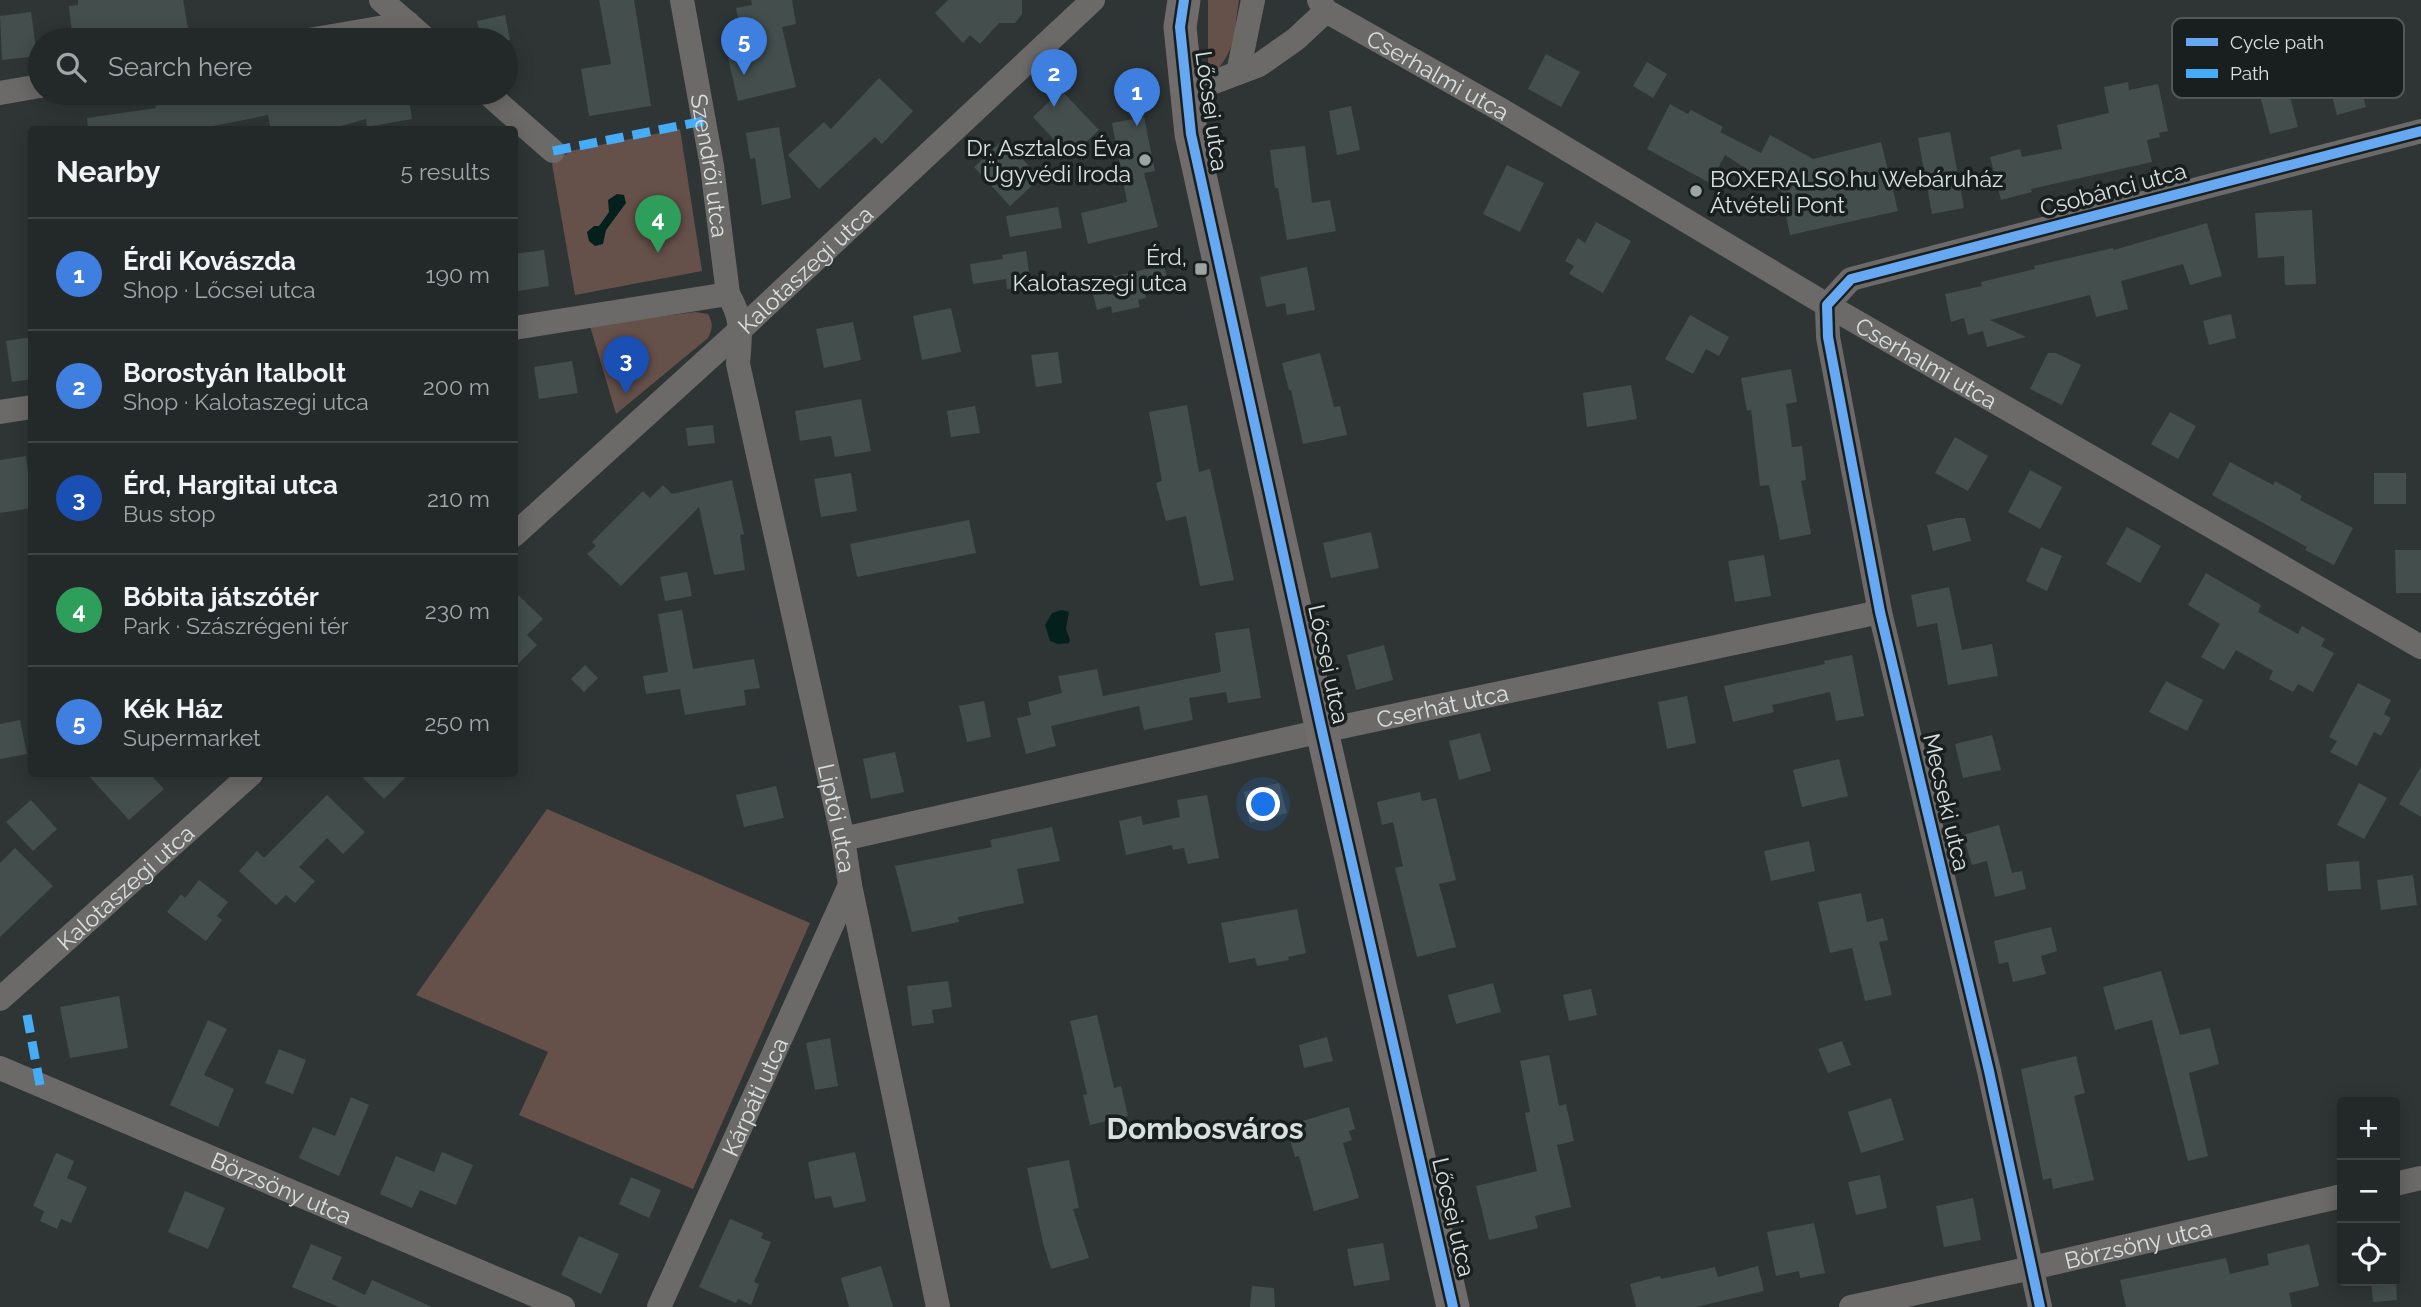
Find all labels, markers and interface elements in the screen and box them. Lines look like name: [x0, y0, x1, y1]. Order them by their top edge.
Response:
pin: 5: [721, 17, 767, 75]
legend: [2172, 18, 2404, 98]
street label: Cserhalmi utca: [1362, 24, 1514, 125]
search box: [28, 28, 518, 105]
text: Cycle path: [2230, 31, 2324, 53]
icon: search: [52, 48, 90, 86]
pin: 2: [1031, 49, 1077, 107]
street label: Lőcsei utca: [1190, 49, 1234, 173]
text: Search here: [108, 52, 252, 82]
text: Path: [2230, 62, 2269, 84]
pin: 1: [1114, 68, 1160, 126]
street label: Szendrői utca: [686, 92, 734, 239]
place label: Dr. Asztalos Éva Ügyvédi Iroda: [966, 134, 1131, 187]
marker: Dr. Asztalos Éva Ügyvédi Iroda: [1137, 152, 1153, 168]
text: Nearby: [56, 154, 160, 189]
street label: Csobánci utca: [2037, 156, 2189, 222]
text: 5 results: [401, 158, 490, 185]
place label: BOXERALSO.hu Webáruház Átvételi Pont: [1710, 165, 2003, 218]
marker: BOXERALSO.hu Webáruház Átvételi Pont: [1688, 183, 1704, 199]
pin: 4: [635, 195, 681, 253]
street label: Kalotaszegi utca: [732, 200, 878, 339]
place label: Érd, Kalotaszegi utca: [1013, 243, 1187, 296]
text: Érdi Kovászda: [123, 246, 296, 276]
text: 1: [73, 261, 85, 288]
text: 190 m: [426, 261, 490, 288]
marker: Érd, Kalotaszegi utca: [1193, 261, 1209, 277]
text: Shop · Lőcsei utca: [123, 276, 316, 303]
street label: Cserhalmi utca: [1851, 311, 2002, 414]
pin: 3: [603, 336, 649, 394]
text: Borostyán Italbolt: [123, 358, 346, 388]
text: 2: [73, 373, 85, 400]
text: 200 m: [423, 373, 490, 400]
text: Shop · Kalotaszegi utca: [123, 388, 369, 415]
text: Érd, Hargitai utca: [123, 470, 338, 500]
text: 3: [73, 485, 85, 512]
text: 210 m: [427, 485, 490, 512]
text: Bus stop: [123, 500, 215, 527]
text: Bóbita játszótér: [123, 582, 319, 612]
text: 4: [72, 597, 86, 624]
text: 230 m: [425, 597, 490, 624]
street label: Lőcsei utca: [1303, 602, 1355, 726]
text: Park · Szászrégeni tér: [123, 612, 349, 639]
street label: Cserhát utca: [1374, 678, 1511, 733]
text: Kék Ház: [123, 694, 223, 724]
text: 5: [73, 709, 85, 736]
text: 250 m: [424, 709, 490, 736]
text: Supermarket: [123, 724, 261, 751]
street label: Mecseki utca: [1918, 731, 1976, 873]
street label: Liptói utca: [813, 761, 861, 875]
your location: [1246, 787, 1280, 821]
street label: Kalotaszegi utca: [51, 819, 199, 955]
street label: Kárpáti utca: [716, 1033, 793, 1160]
map controls: [2337, 1097, 2400, 1286]
button: +: [2337, 1097, 2400, 1160]
district label: Dombosváros: [1107, 1111, 1303, 1146]
street label: Börzsöny utca: [207, 1146, 356, 1229]
street label: Lőcsei utca: [1427, 1155, 1481, 1279]
button: −: [2337, 1160, 2400, 1223]
street label: Börzsöny utca: [2062, 1213, 2214, 1274]
button: locate: [2337, 1223, 2400, 1286]

